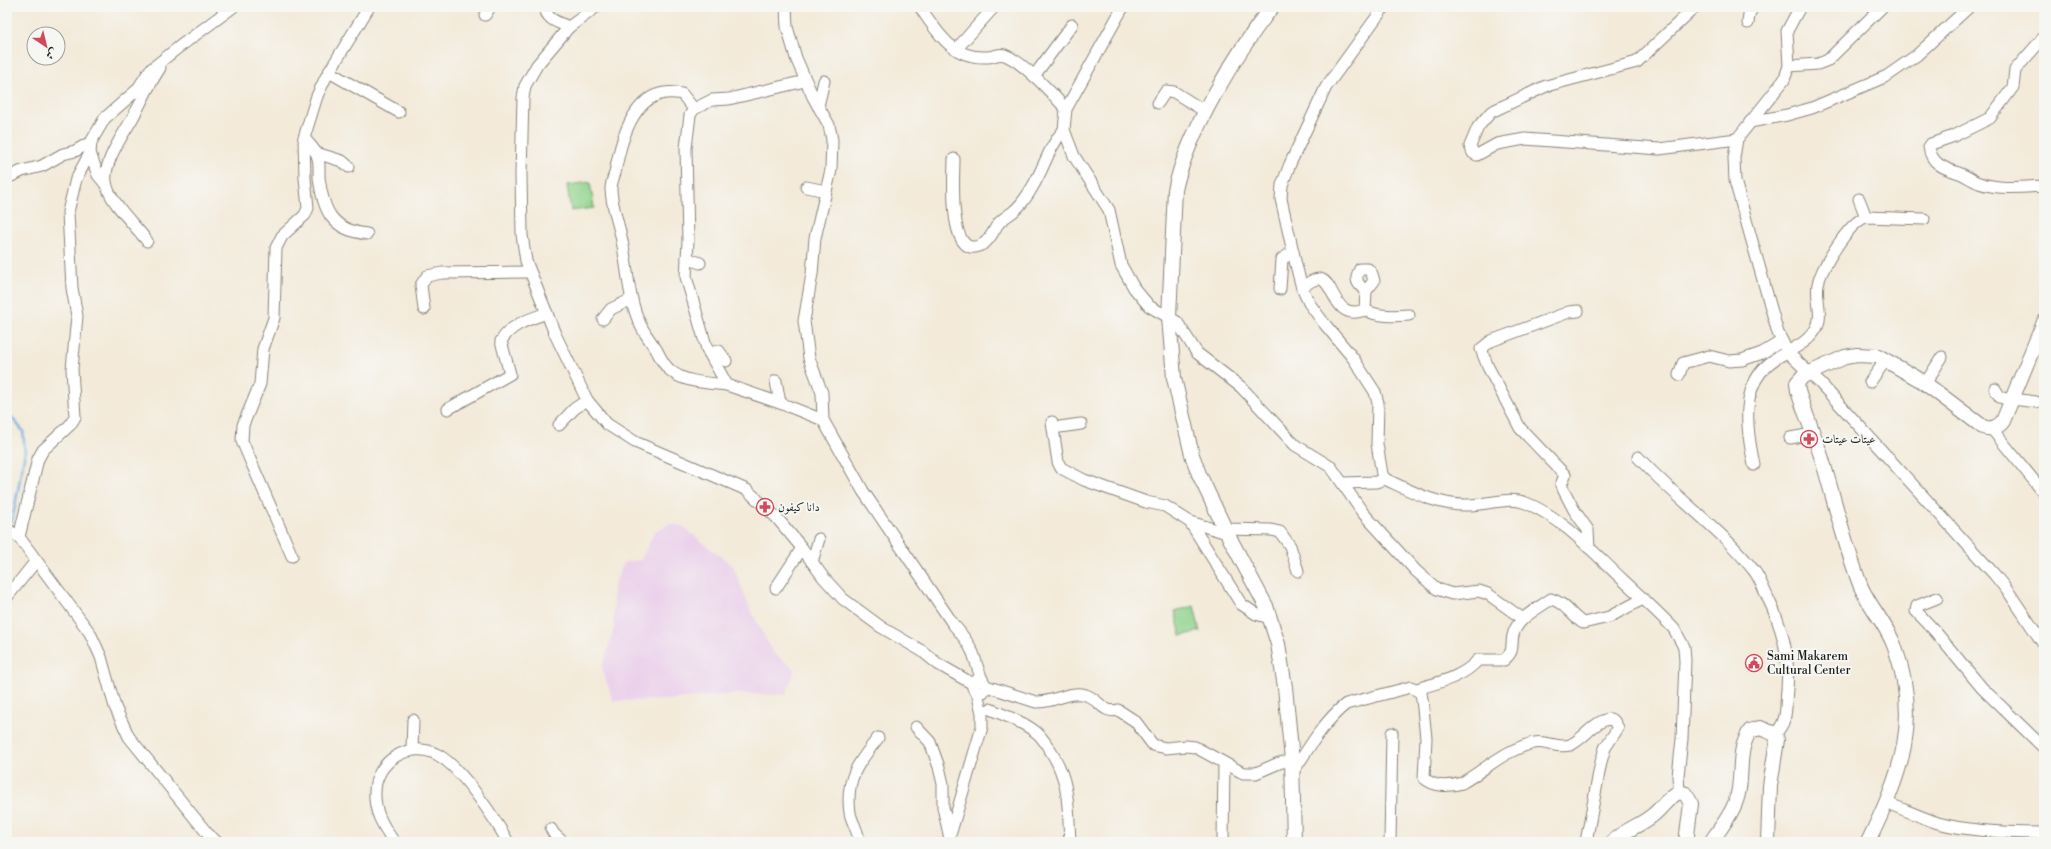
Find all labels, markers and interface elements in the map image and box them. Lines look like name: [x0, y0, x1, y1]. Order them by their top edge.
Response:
north arrow: [26, 26, 66, 66]
text: ش: [43, 45, 60, 62]
pharmacy icon: عيتات عيتات: [1799, 429, 1819, 449]
place label: عيتات عيتات: [1822, 432, 1876, 447]
pharmacy icon: دانا كيفون: [755, 497, 775, 517]
place label: دانا كيفون: [778, 500, 820, 515]
place label: Sami Makarem Cultural Center: [1767, 649, 1851, 678]
public building icon: Sami Makarem Cultural Center: [1744, 653, 1764, 673]

